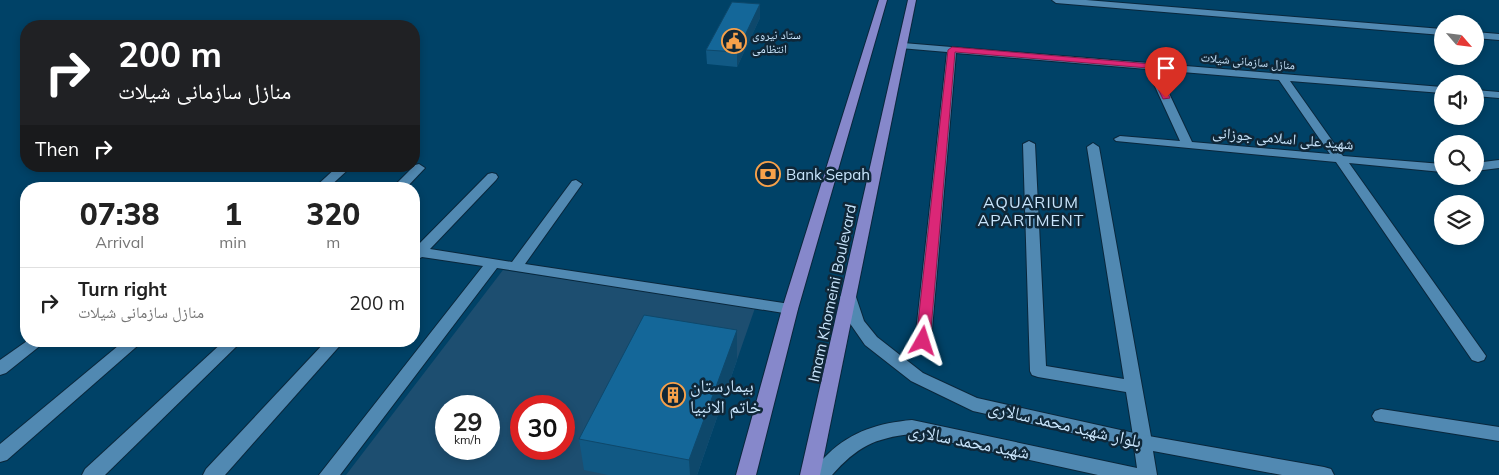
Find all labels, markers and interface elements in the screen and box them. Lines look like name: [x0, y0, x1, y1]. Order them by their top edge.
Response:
north arrow: [1434, 15, 1484, 65]
map controls: [1434, 15, 1484, 245]
place label: ستاد نیروی انتظامی: [752, 27, 801, 56]
public building icon: ستاد نیروی انتظامی: [721, 28, 747, 54]
text: 200 m: [118, 32, 222, 76]
icon: right: [35, 40, 100, 105]
pin: [1145, 47, 1187, 98]
street label: منازل سازمانی شیلات: [1200, 49, 1296, 73]
icon: arrive: [1152, 54, 1180, 82]
button: sound: [1434, 75, 1484, 125]
text: منازل سازمانی شیلات: [118, 77, 291, 105]
street label: شهید علی اسلامی جوزانی: [1212, 122, 1354, 155]
icon: right: [89, 135, 117, 163]
button: search: [1434, 135, 1484, 185]
text: Then: [35, 137, 79, 161]
bank icon: Bank Sepah: [755, 161, 781, 187]
place label: Bank Sepah: [786, 165, 870, 184]
district label: AQUARIUM APARTMENT: [978, 192, 1084, 230]
text: 07:38: [80, 195, 160, 233]
text: 1: [224, 195, 242, 233]
text: 320: [306, 195, 360, 233]
button: layers: [1434, 195, 1484, 245]
street label: Imam Khomeini Boulevard: [804, 202, 860, 384]
text: Arrival: [95, 232, 144, 252]
text: min: [219, 232, 247, 252]
text: m: [326, 232, 340, 252]
text: Turn right: [78, 277, 167, 301]
icon: right: [35, 289, 63, 317]
text: 200 m: [349, 291, 405, 315]
text: منازل سازمانی شیلات: [78, 302, 204, 322]
position arrow: [896, 314, 948, 366]
place label: بیمارستان خاتم الانبیا: [690, 374, 761, 419]
building icon: بیمارستان خاتم الانبیا: [660, 382, 686, 408]
speed limit sign: 30: [510, 395, 575, 460]
street label: بلوار شهید محمد سالاری: [986, 395, 1144, 453]
text: 29: [452, 406, 483, 437]
street label: شهید محمد سالاری: [906, 418, 1032, 464]
text: km/h: [454, 432, 481, 447]

